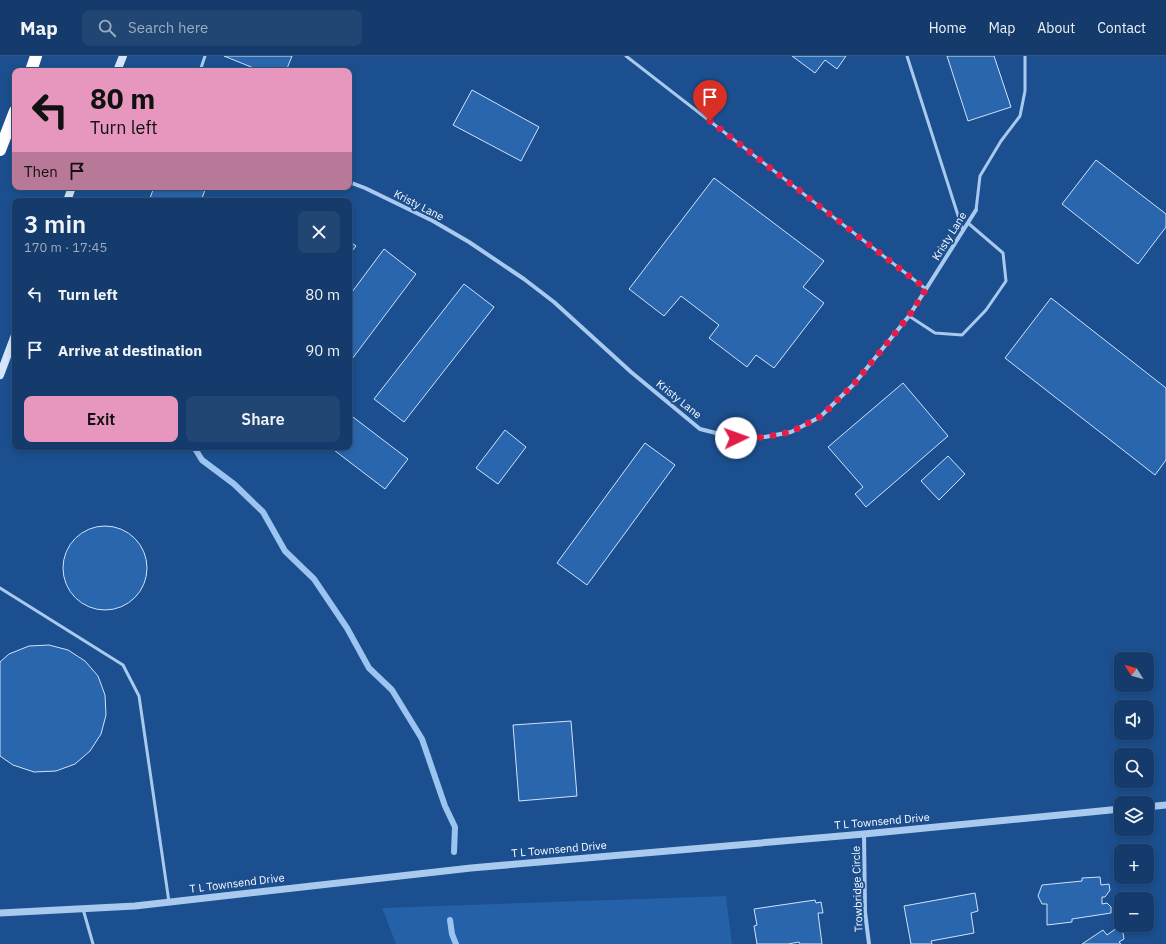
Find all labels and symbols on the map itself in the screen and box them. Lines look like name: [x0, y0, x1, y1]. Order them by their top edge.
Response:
pin: [693, 80, 727, 121]
street label: Kristy Lane: [392, 186, 446, 224]
street label: Kristy Lane: [929, 209, 969, 263]
street label: Kristy Lane: [653, 376, 705, 422]
position arrow: [715, 417, 757, 459]
north arrow: [1114, 652, 1154, 692]
street label: T L Townsend Drive: [834, 810, 930, 832]
street label: T L Townsend Drive: [511, 838, 607, 860]
street label: Trowbridge Circle: [848, 846, 866, 932]
street label: T L Townsend Drive: [189, 870, 285, 896]

